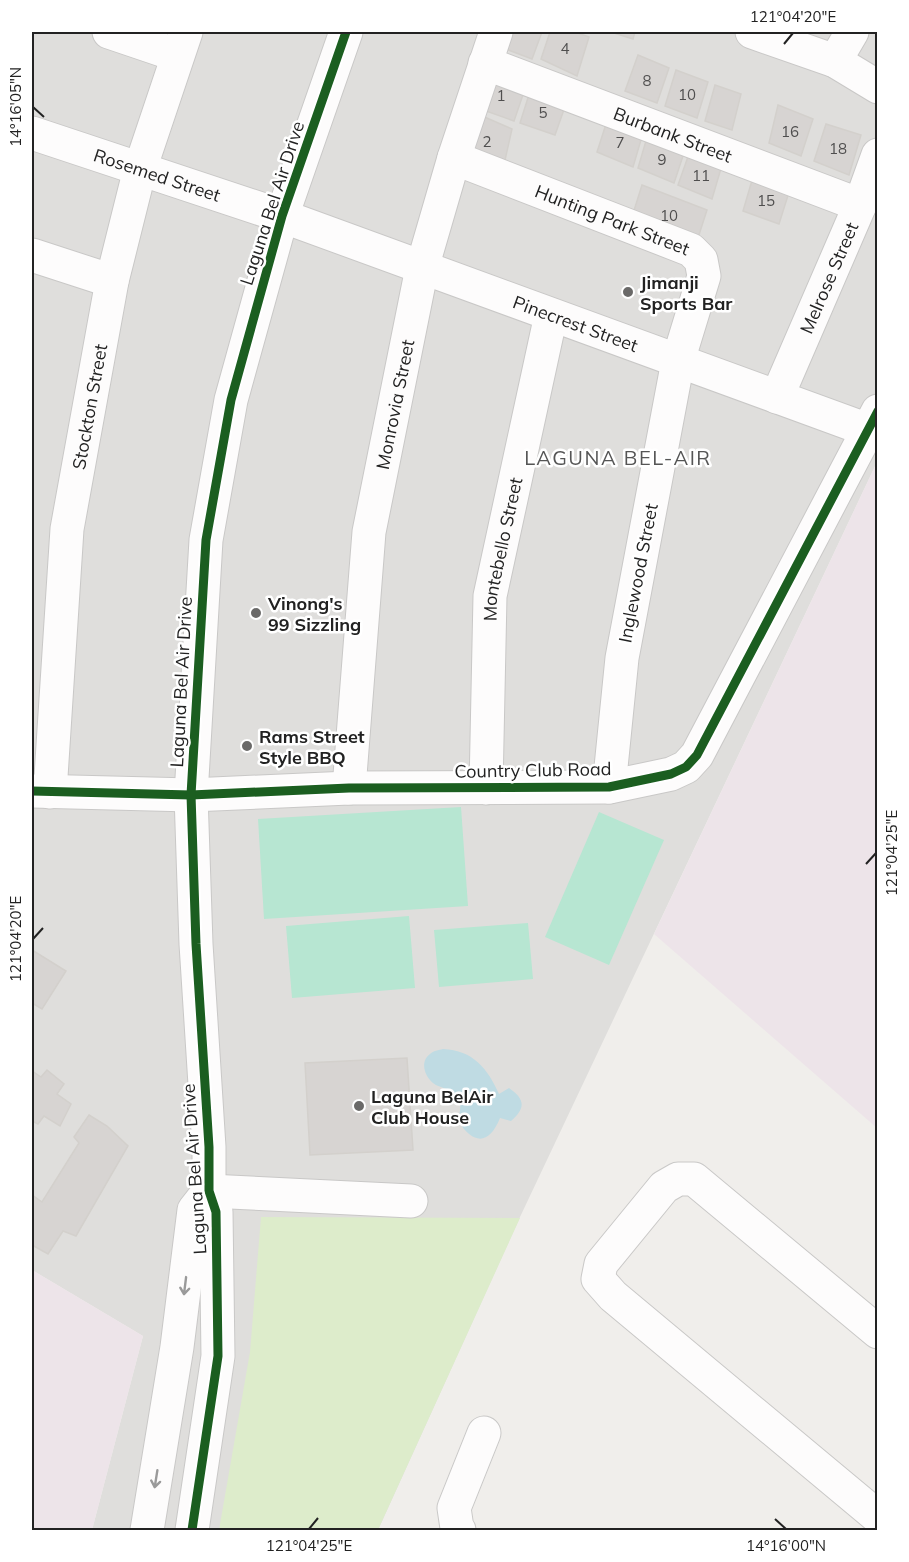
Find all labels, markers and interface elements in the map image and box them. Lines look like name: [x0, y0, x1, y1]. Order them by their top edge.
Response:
text: 121°04'20"E: [750, 7, 836, 26]
house number: 4: [560, 39, 570, 58]
text: 14°16'05"N: [6, 67, 25, 147]
house number: 8: [642, 71, 652, 90]
house number: 10: [678, 85, 696, 104]
house number: 1: [496, 86, 506, 105]
street label: Burbank Street: [610, 101, 736, 167]
house number: 5: [538, 103, 548, 122]
street label: Laguna Bel Air Drive: [235, 118, 309, 288]
house number: 16: [781, 122, 799, 141]
house number: 2: [482, 132, 492, 151]
house number: 7: [615, 133, 625, 152]
house number: 18: [829, 139, 847, 158]
street label: Rosemed Street: [91, 143, 224, 206]
house number: 9: [657, 150, 667, 169]
house number: 11: [692, 166, 710, 185]
street label: Hunting Park Street: [532, 179, 693, 260]
house number: 15: [757, 191, 775, 210]
house number: 10: [660, 206, 678, 225]
street label: Melrose Street: [794, 218, 863, 337]
place label: Jimanji Sports Bar: [640, 271, 733, 315]
marker: Jimanji Sports Bar: [621, 285, 635, 299]
street label: Pinecrest Street: [510, 290, 641, 357]
street label: Monrovia Street: [370, 337, 419, 471]
street label: Stockton Street: [67, 342, 112, 471]
district label: LAGUNA BEL-AIR: [524, 445, 712, 470]
street label: Montebello Street: [478, 475, 527, 621]
street label: Inglewood Street: [613, 501, 663, 645]
place label: Vinong's 99 Sizzling: [267, 592, 361, 636]
street label: Laguna Bel Air Drive: [165, 596, 197, 768]
marker: Vinong's 99 Sizzling: [249, 606, 263, 620]
place label: Rams Street Style BBQ: [259, 725, 365, 769]
marker: Rams Street Style BBQ: [240, 739, 254, 753]
street label: Country Club Road: [454, 757, 612, 783]
text: 121°04'25"E: [882, 810, 901, 896]
text: 121°04'20"E: [6, 896, 25, 982]
street label: Laguna Bel Air Drive: [177, 1083, 211, 1255]
place label: Laguna BelAir Club House: [371, 1085, 494, 1129]
marker: Laguna BelAir Club House: [352, 1099, 366, 1113]
one-way arrow: [179, 1276, 190, 1296]
one-way arrow: [151, 1469, 162, 1489]
text: 121°04'25"E: [266, 1536, 352, 1555]
text: 14°16'00"N: [746, 1536, 826, 1555]

